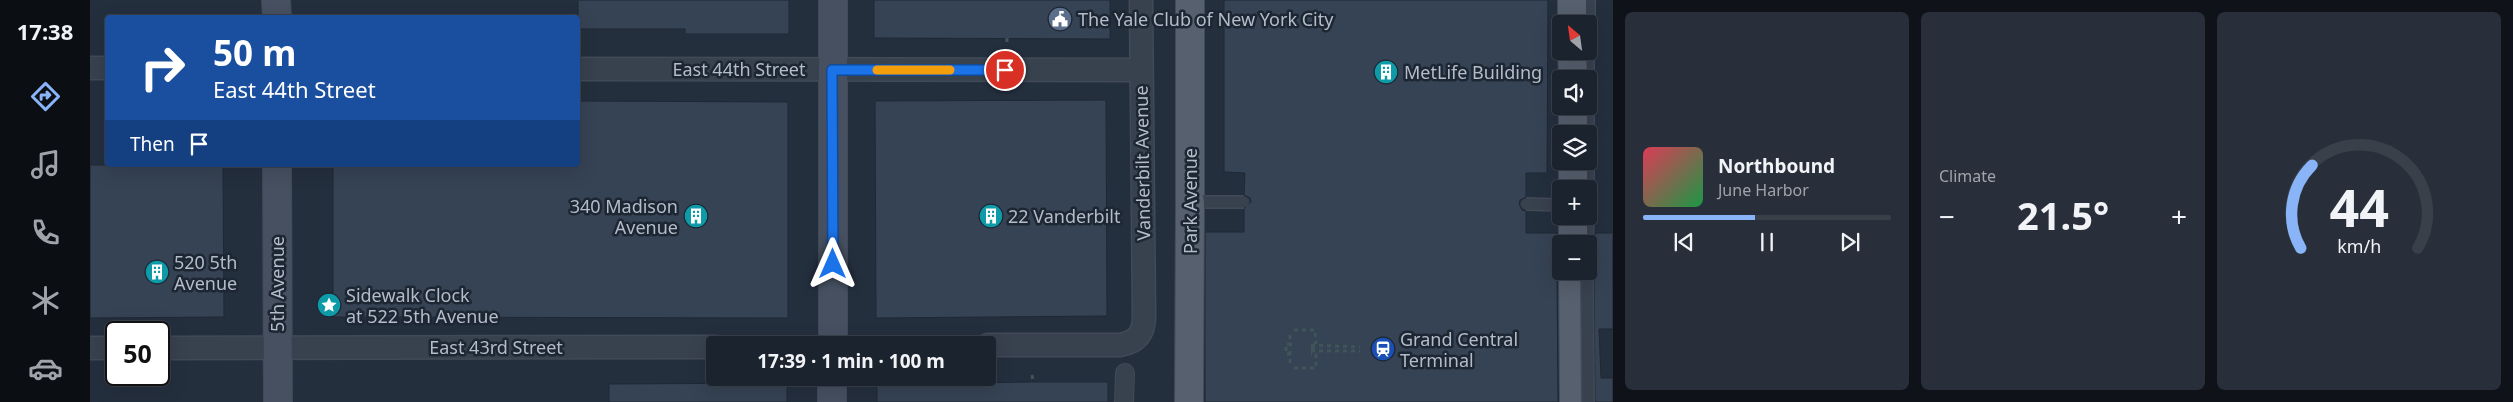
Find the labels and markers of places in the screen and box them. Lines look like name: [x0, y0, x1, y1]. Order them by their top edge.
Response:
public building icon: The Yale Club of New York City: [1047, 6, 1073, 32]
place label: The Yale Club of New York City: [1078, 7, 1334, 31]
pin: [984, 49, 1026, 91]
building icon: MetLife Building: [1373, 59, 1399, 85]
place label: MetLife Building: [1404, 60, 1542, 84]
place label: 340 Madison Avenue: [570, 194, 678, 239]
building icon: 340 Madison Avenue: [683, 203, 709, 229]
building icon: 22 Vanderbilt: [978, 203, 1004, 229]
place label: 22 Vanderbilt: [1008, 204, 1121, 228]
place label: 520 5th Avenue: [174, 250, 238, 295]
building icon: 520 5th Avenue: [144, 259, 170, 285]
place label: Sidewalk Clock at 522 5th Avenue: [346, 283, 499, 328]
place icon: Sidewalk Clock at 522 5th Avenue: [316, 292, 342, 318]
place label: Grand Central Terminal: [1400, 327, 1518, 372]
station icon: Grand Central Terminal: [1370, 336, 1396, 362]

